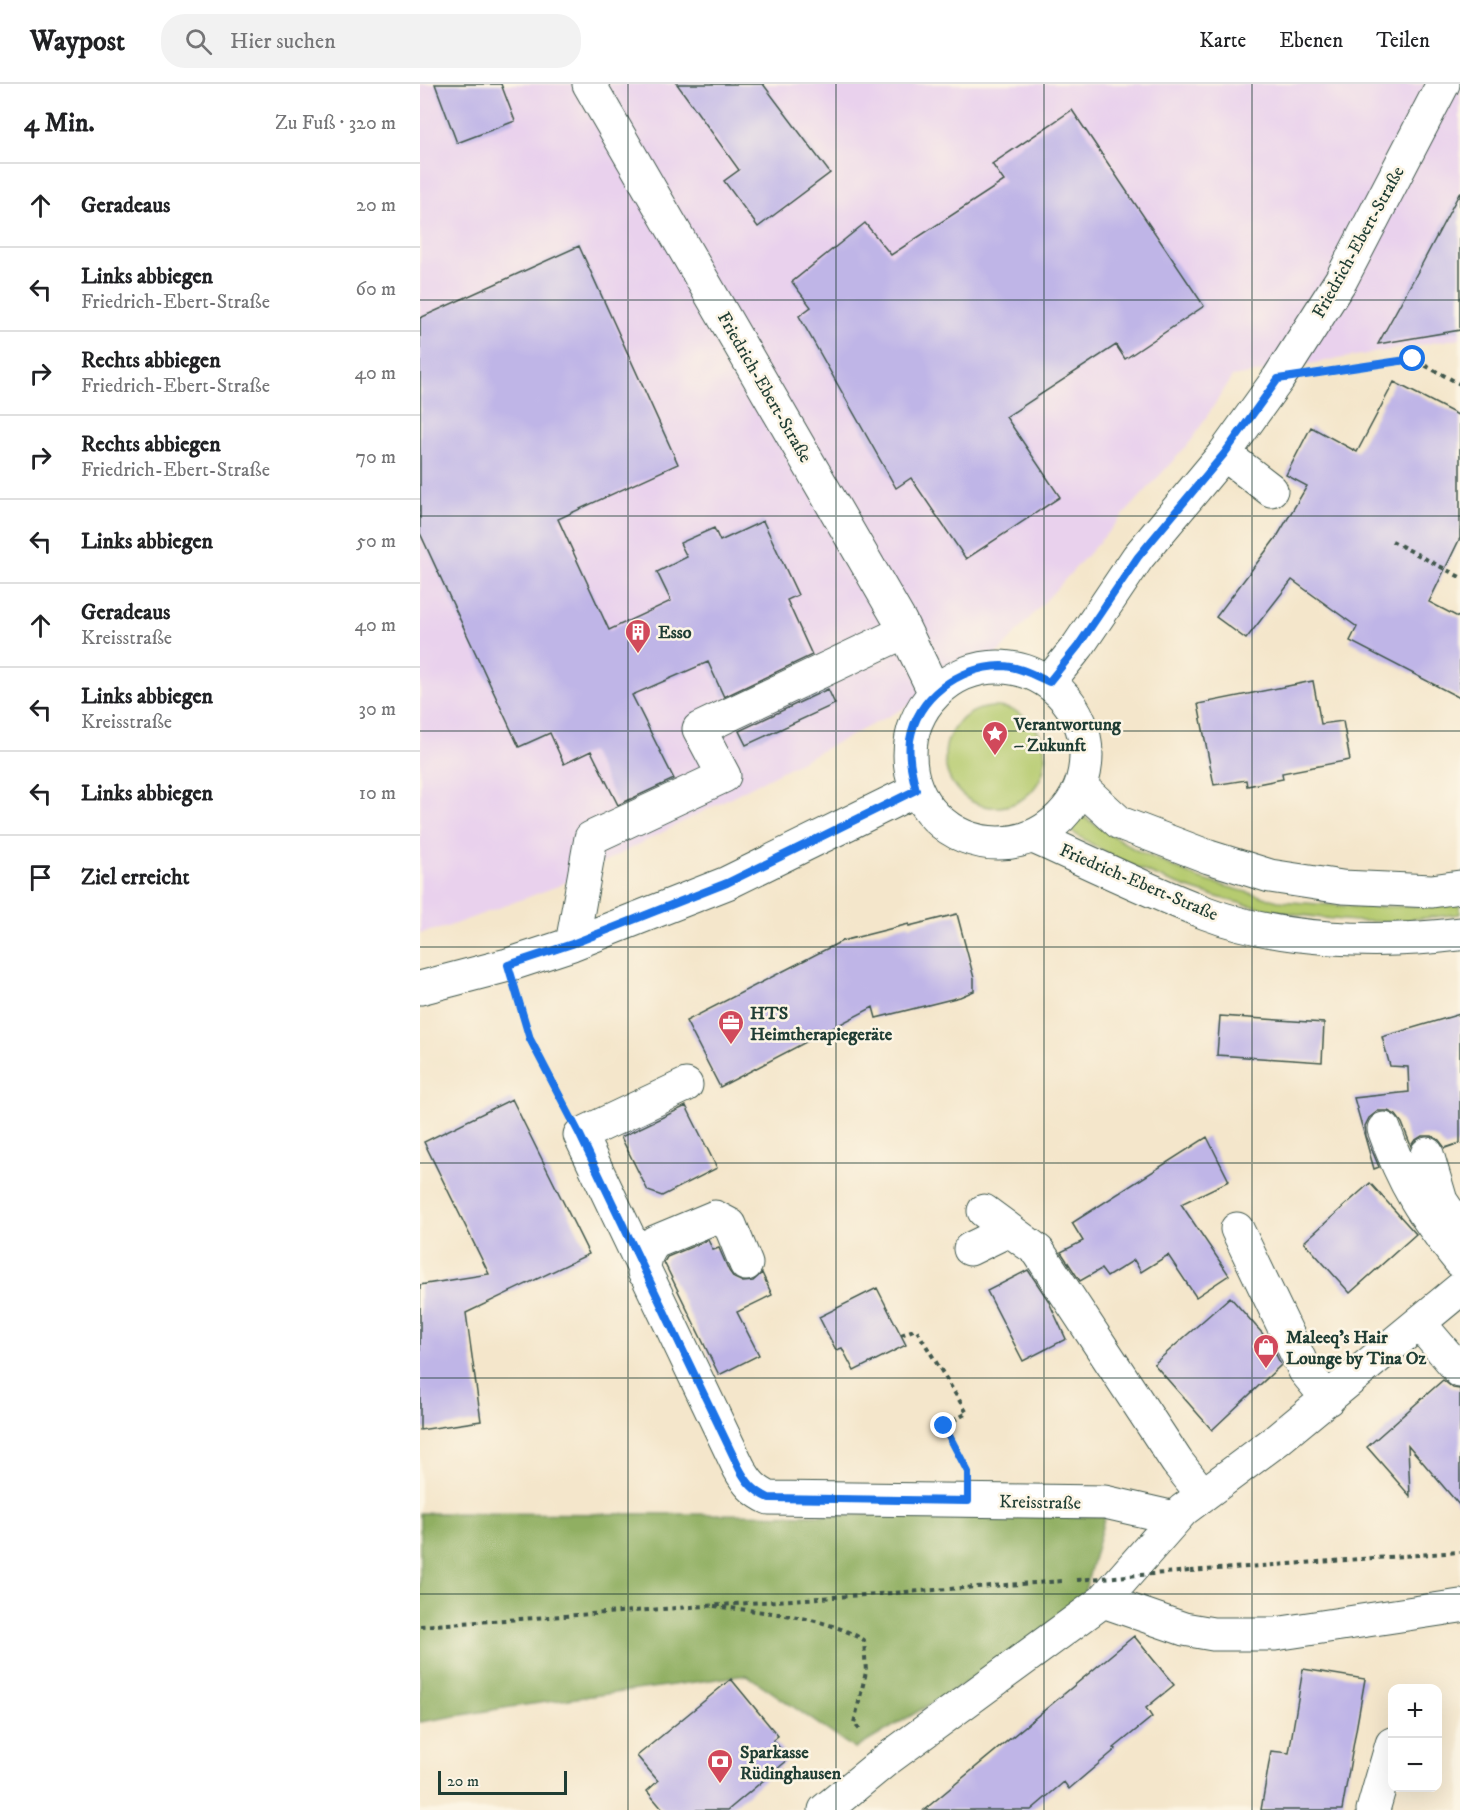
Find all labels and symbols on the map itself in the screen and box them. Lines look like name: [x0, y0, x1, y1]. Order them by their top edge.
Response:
street label: Friedrich-Ebert-Straße: [1308, 163, 1410, 322]
street label: Friedrich-Ebert-Straße: [712, 308, 816, 467]
route start: [1399, 345, 1425, 371]
building icon: Esso: [623, 617, 653, 655]
place label: Esso: [658, 622, 692, 644]
place label: Verantwortung – Zukunft: [1013, 714, 1122, 757]
place icon: Verantwortung – Zukunft: [980, 719, 1010, 757]
street label: Friedrich-Ebert-Straße: [1056, 840, 1221, 926]
place label: HTS Heimtherapiegeräte: [750, 1003, 893, 1046]
office icon: HTS Heimtherapiegeräte: [716, 1008, 746, 1046]
place label: Maleeq’s Hair Lounge by Tina Oz: [1286, 1327, 1427, 1370]
shop icon: Maleeq’s Hair Lounge by Tina Oz: [1251, 1332, 1281, 1370]
route end: [930, 1412, 956, 1438]
street label: Kreisstraße: [999, 1491, 1081, 1515]
place label: Sparkasse Rüdinghausen: [740, 1742, 842, 1785]
bank icon: Sparkasse Rüdinghausen: [705, 1747, 735, 1785]
scale bar: [438, 1768, 567, 1796]

